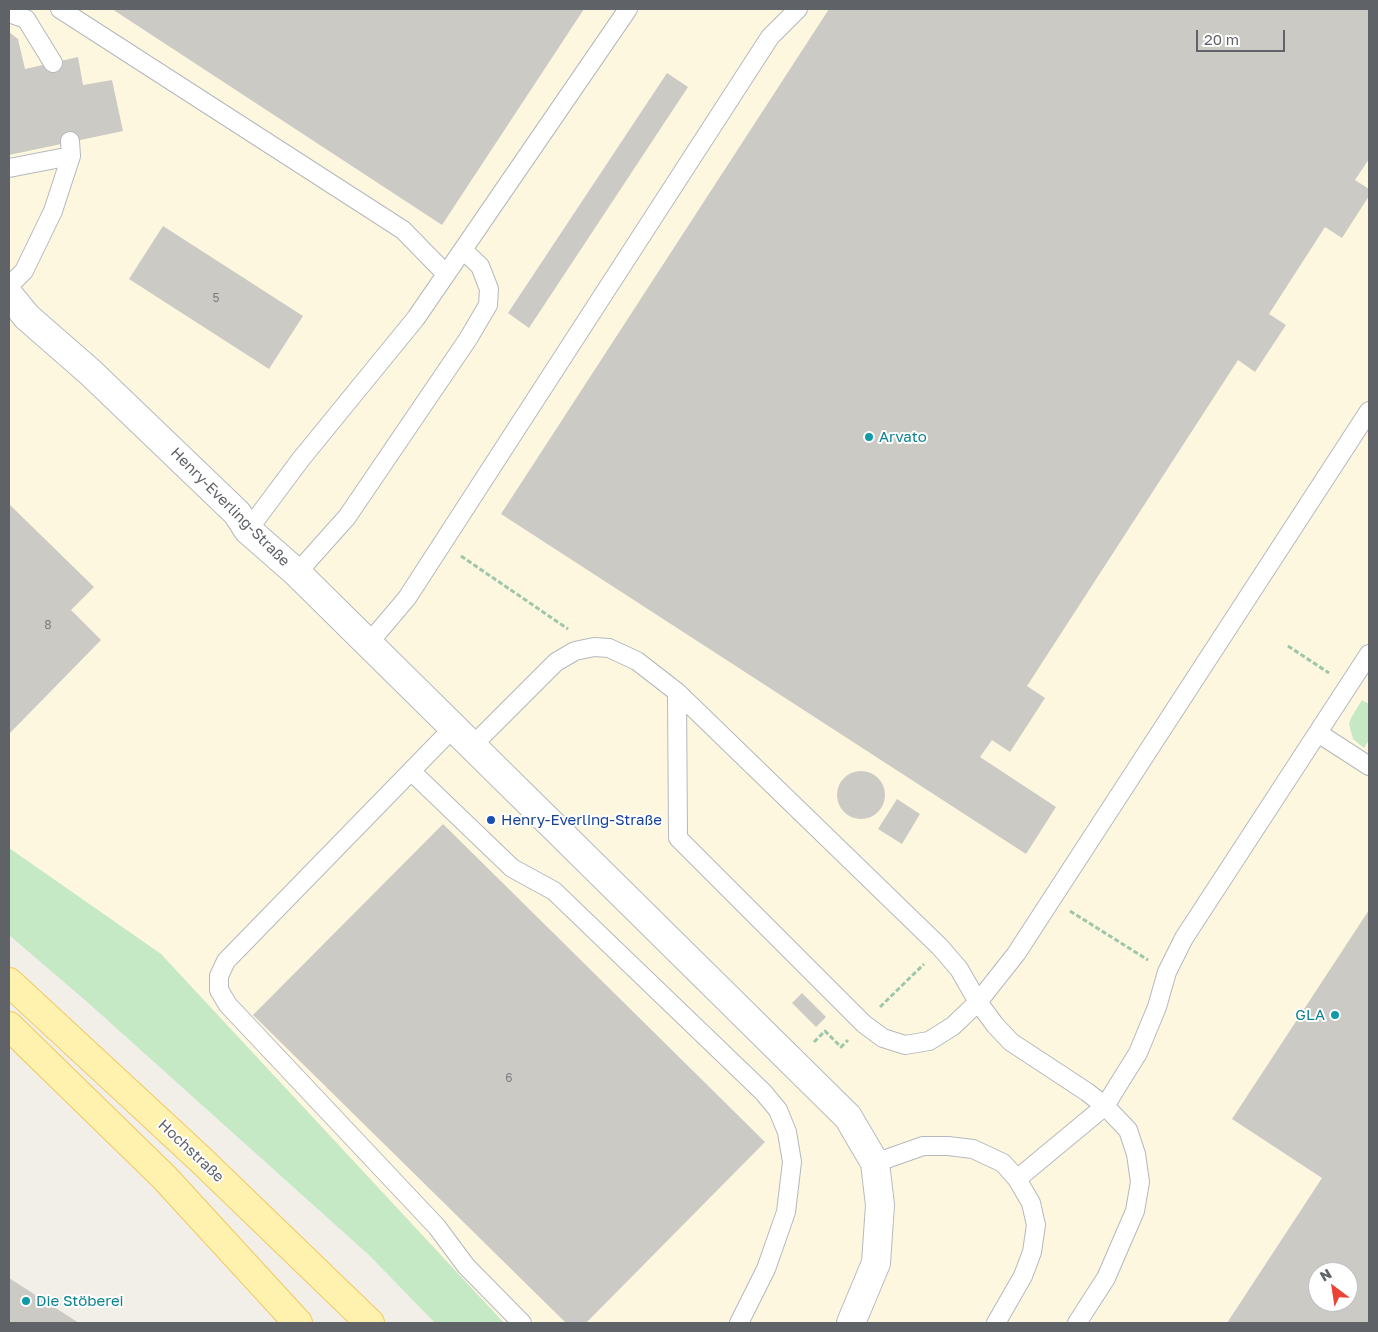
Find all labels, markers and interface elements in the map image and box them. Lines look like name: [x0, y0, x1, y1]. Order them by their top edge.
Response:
scale bar: [1198, 20, 1287, 52]
text: 20 m: [1204, 30, 1239, 48]
house number: 5: [213, 291, 219, 305]
place label: Arvato: [879, 428, 927, 446]
marker: Arvato: [863, 431, 875, 443]
street label: Henry-Everling-Straße: [167, 444, 293, 570]
house number: 8: [44, 618, 52, 632]
place label: Henry-Everling-Straße: [501, 811, 662, 829]
marker: Henry-Everling-Straße: [485, 814, 497, 826]
place label: GLA: [1295, 1006, 1325, 1024]
marker: GLA: [1329, 1009, 1341, 1021]
house number: 6: [505, 1071, 513, 1085]
street label: Hochstraße: [154, 1116, 228, 1186]
north arrow: [1308, 1262, 1358, 1312]
text: N: [1317, 1265, 1334, 1285]
place label: Die Stöberei: [36, 1292, 124, 1310]
marker: Die Stöberei: [20, 1295, 32, 1307]

